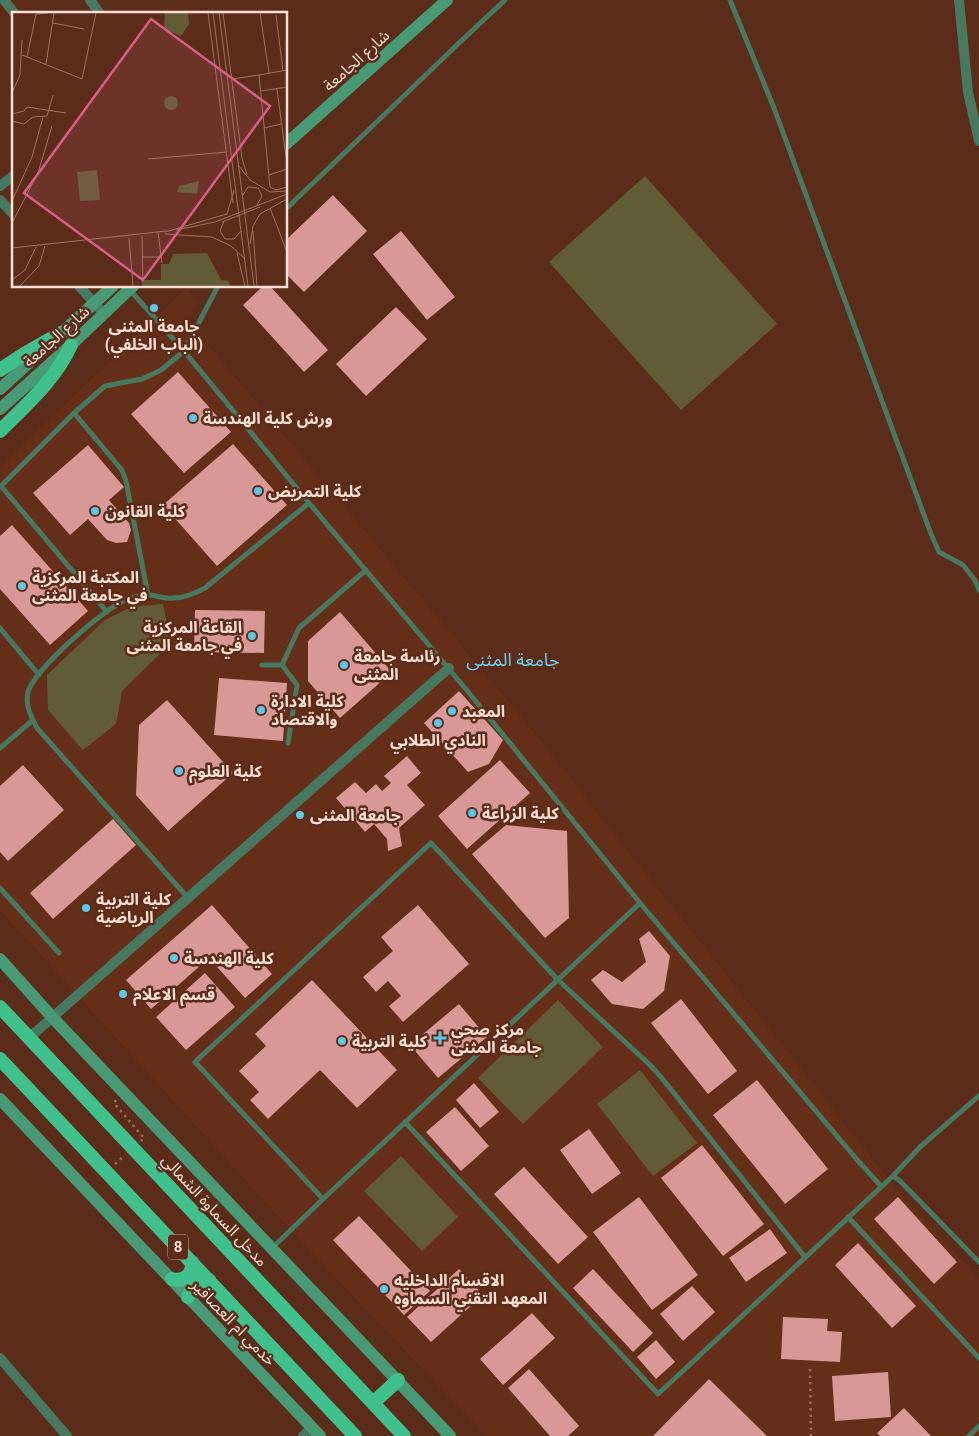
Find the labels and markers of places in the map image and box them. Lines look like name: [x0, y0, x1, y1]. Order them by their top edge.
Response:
marker: جامعة المثنى (الباب الخلفي): [148, 302, 160, 314]
place label: جامعة المثنى (الباب الخلفي): [105, 317, 203, 358]
place label: ورش كلية الهندسة: [203, 409, 333, 428]
marker: ورش كلية الهندسة: [187, 412, 199, 424]
place label: كلية التمريض: [268, 482, 362, 501]
marker: كلية التمريض: [252, 485, 264, 497]
place label: كلية القانون: [105, 502, 186, 521]
marker: كلية القانون: [89, 505, 101, 517]
place label: المكتبة المركزية في جامعة المثنى: [32, 568, 148, 609]
marker: المكتبة المركزية في جامعة المثنى: [16, 580, 28, 592]
place label: القاعة المركزية في جامعة المثنى: [126, 618, 242, 659]
marker: القاعة المركزية في جامعة المثنى: [246, 630, 258, 642]
place label: رئاسة جامعة المثنى: [354, 647, 441, 684]
marker: رئاسة جامعة المثنى: [338, 659, 350, 671]
place label: كلية الادارة والاقتصاد: [271, 692, 344, 729]
place label: المعبد: [462, 702, 505, 721]
marker: كلية الادارة والاقتصاد: [255, 704, 267, 716]
marker: المعبد: [446, 705, 458, 717]
marker: النادي الطلابي: [432, 717, 444, 729]
place label: النادي الطلابي: [390, 731, 486, 754]
place label: كلية العلوم: [189, 762, 263, 783]
marker: كلية العلوم: [173, 765, 185, 777]
place label: كلية الزراعة: [482, 804, 560, 823]
place label: جامعة المثنى: [310, 806, 401, 825]
marker: كلية الزراعة: [466, 807, 478, 819]
marker: جامعة المثنى: [294, 809, 306, 821]
place label: كلية التربية الرياضية: [96, 890, 172, 927]
marker: كلية التربية الرياضية: [80, 902, 92, 914]
place label: كلية الهندسة: [184, 949, 275, 968]
marker: كلية الهندسة: [168, 952, 180, 964]
place label: قسم الاعلام: [133, 985, 215, 1007]
marker: قسم الاعلام: [117, 988, 129, 1000]
place label: مركز صحي جامعة المثنى: [451, 1020, 542, 1057]
marker: مركز صحي جامعة المثنى: [433, 1031, 447, 1045]
place label: كلية التربية: [352, 1032, 428, 1051]
marker: كلية التربية: [336, 1035, 348, 1047]
place label: الاقسام الداخليه المعهد التقني السماوه: [394, 1271, 547, 1312]
marker: الاقسام الداخليه المعهد التقني السماوه: [378, 1283, 390, 1295]

